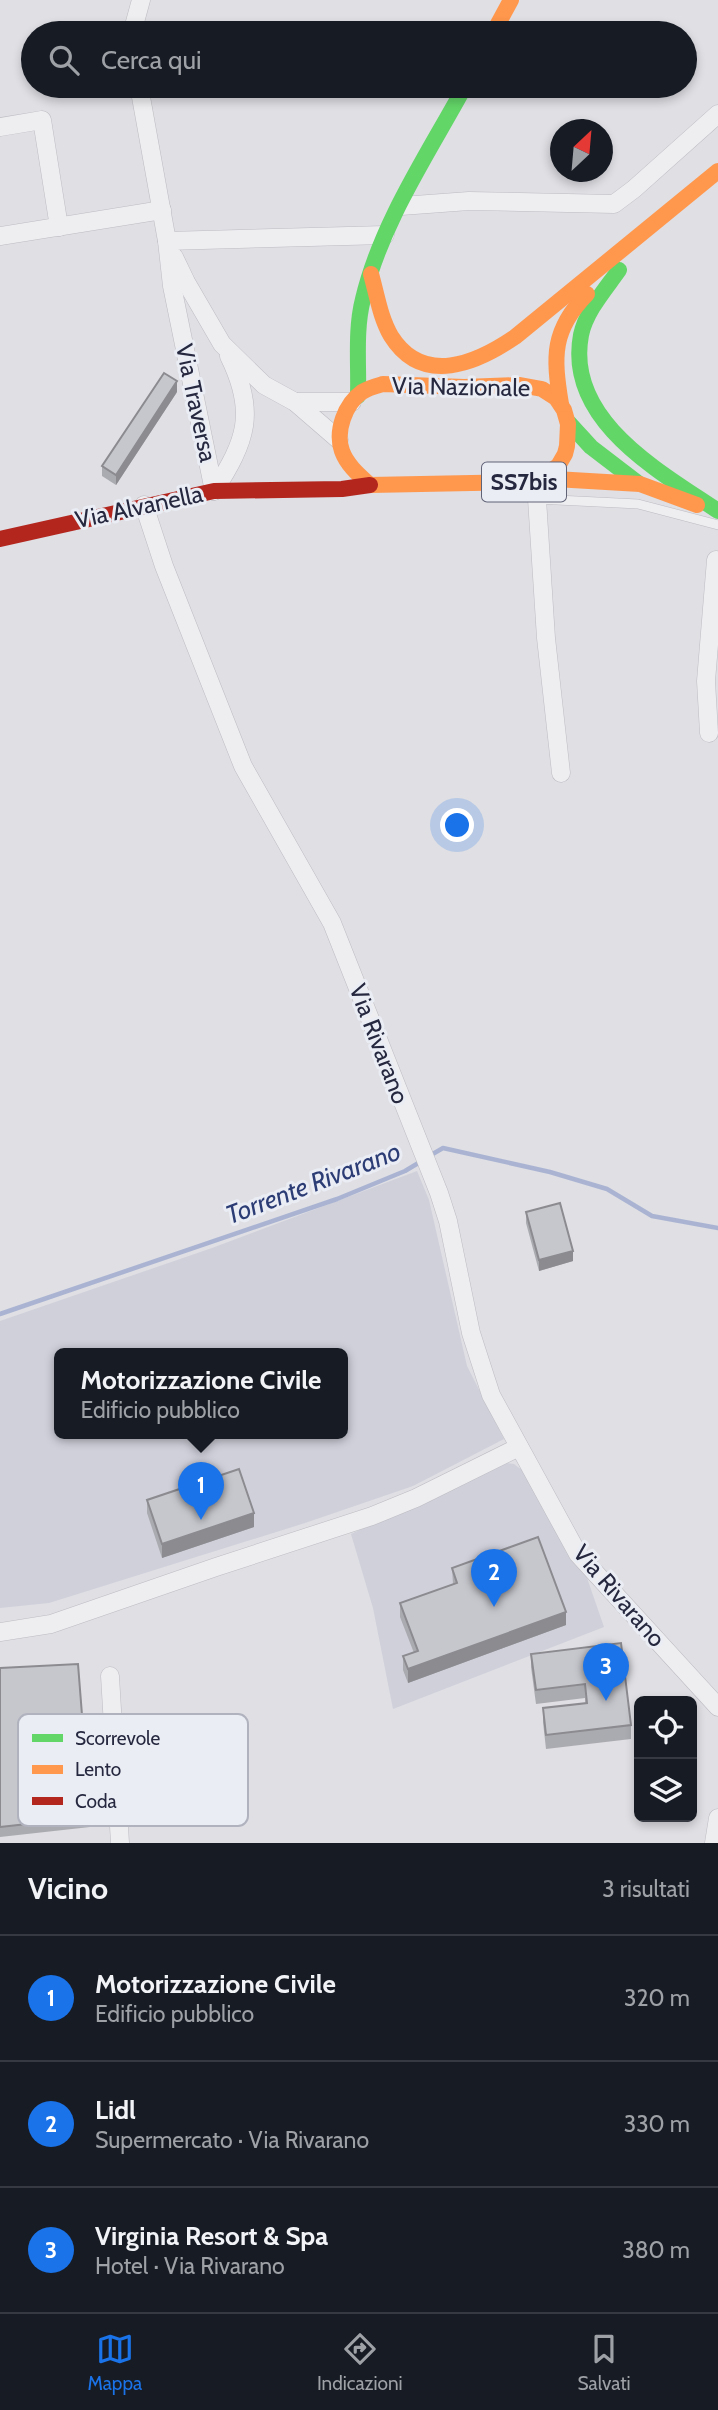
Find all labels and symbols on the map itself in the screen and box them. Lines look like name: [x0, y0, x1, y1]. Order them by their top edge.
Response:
north arrow: [550, 119, 613, 182]
street label: Via Traversa: [170, 341, 223, 465]
street label: Via Nazionale: [392, 371, 530, 402]
road number: SS7bis: [482, 462, 566, 502]
street label: Via Alvanella: [73, 479, 206, 534]
your location: [440, 808, 474, 842]
street label: Via Rivarano: [343, 980, 416, 1108]
water label: Torrente Rivarano: [221, 1135, 405, 1231]
pin: 1: [178, 1462, 224, 1520]
street label: Via Rivarano: [567, 1539, 672, 1653]
pin: 2: [471, 1549, 517, 1607]
pin: 3: [583, 1643, 629, 1701]
legend: [18, 1714, 248, 1826]
text: Scorrevole: [75, 1727, 160, 1750]
text: Lento: [75, 1758, 121, 1781]
text: Coda: [75, 1790, 117, 1813]

